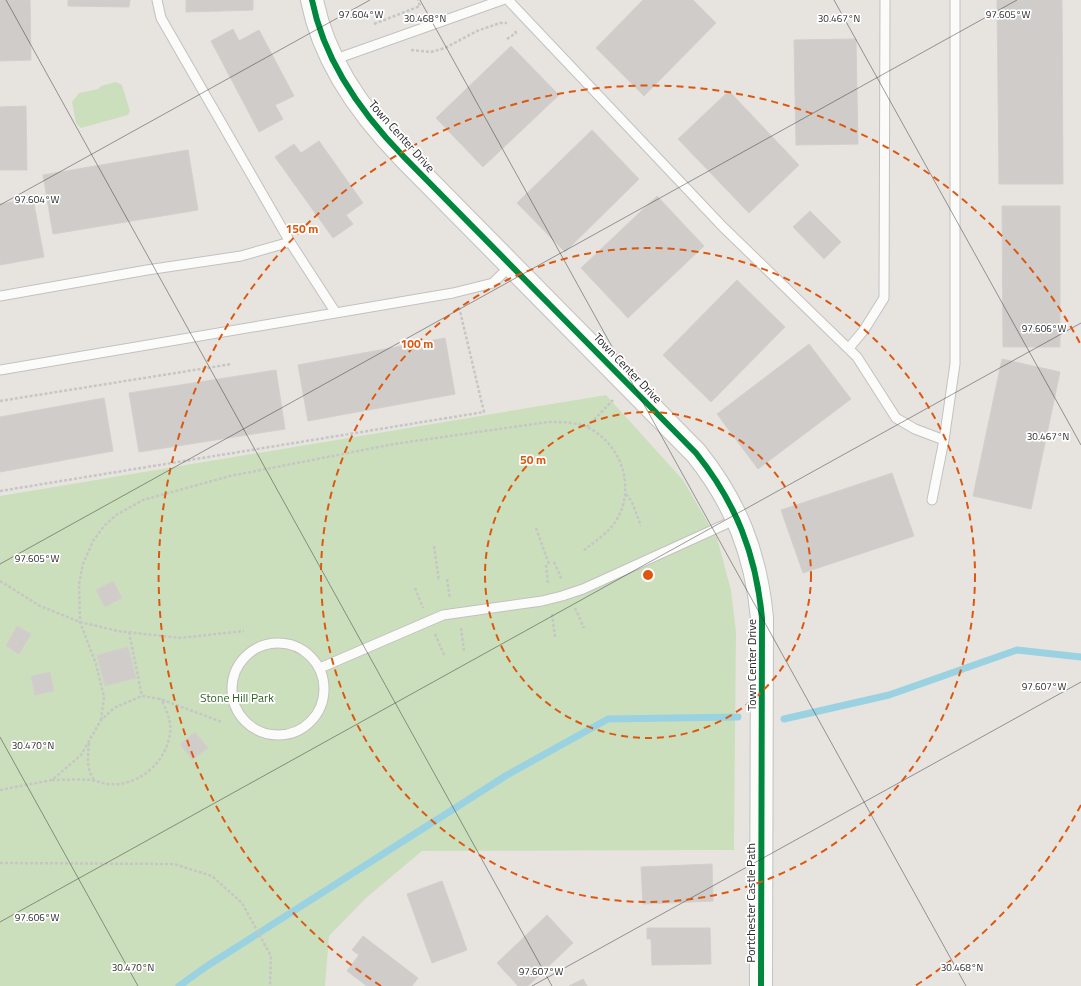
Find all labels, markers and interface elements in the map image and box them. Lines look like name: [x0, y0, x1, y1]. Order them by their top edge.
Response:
text: 97.604°W: [339, 7, 383, 22]
text: 97.605°W: [986, 7, 1030, 22]
text: 30.468°N: [404, 11, 446, 26]
text: 30.467°N: [818, 11, 860, 26]
street label: Town Center Drive: [364, 95, 440, 177]
text: 97.604°W: [15, 192, 59, 207]
text: 150 m: [286, 219, 318, 238]
text: 97.606°W: [1022, 321, 1066, 336]
street label: Town Center Drive: [589, 328, 667, 408]
text: 100 m: [401, 334, 433, 353]
text: 30.467°N: [1027, 429, 1069, 444]
text: 50 m: [520, 450, 546, 469]
text: 97.605°W: [15, 551, 59, 566]
centre of rings: [641, 568, 655, 582]
street label: Town Center Drive: [742, 619, 761, 711]
text: 97.607°W: [1022, 679, 1066, 694]
park label: Stone Hill Park: [200, 688, 274, 707]
text: 30.470°N: [12, 738, 54, 753]
street label: Portchester Castle Path: [741, 843, 760, 963]
text: 97.606°W: [15, 910, 59, 925]
text: 30.470°N: [112, 960, 154, 975]
text: 30.468°N: [941, 960, 983, 975]
text: 97.607°W: [519, 964, 563, 979]

